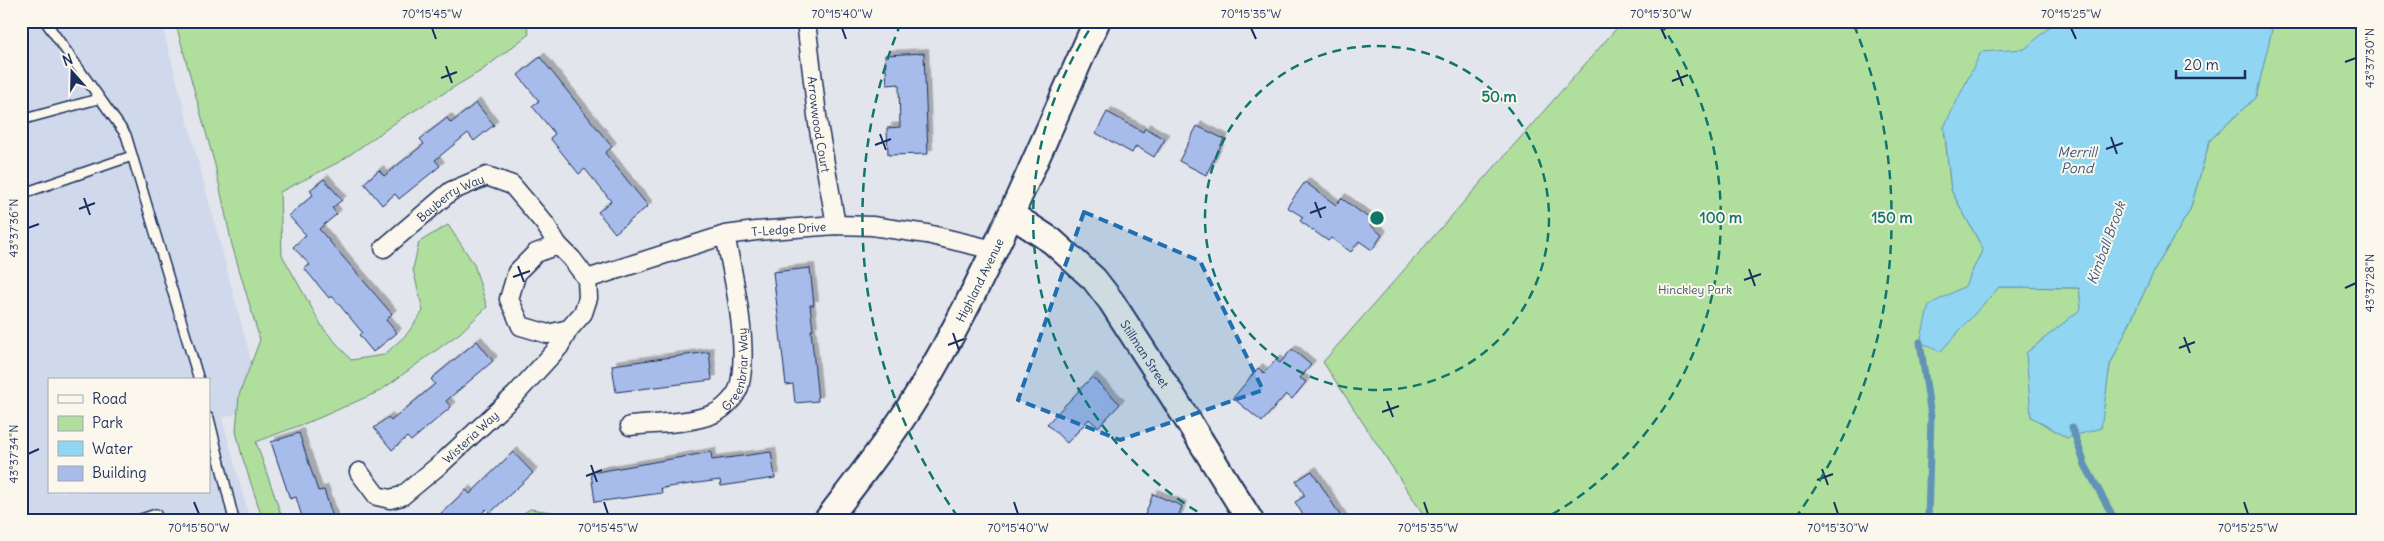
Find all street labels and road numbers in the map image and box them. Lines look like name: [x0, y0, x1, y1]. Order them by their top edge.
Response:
street label: Arrowwood Court: [805, 75, 834, 173]
street label: Bayberry Way: [413, 171, 486, 225]
street label: T-Ledge Drive: [750, 218, 827, 239]
street label: Highland Avenue: [952, 236, 1006, 324]
street label: Stillman Street: [1118, 317, 1173, 390]
street label: Greenbriar Way: [718, 327, 750, 413]
street label: Wisteria Way: [439, 407, 501, 466]

